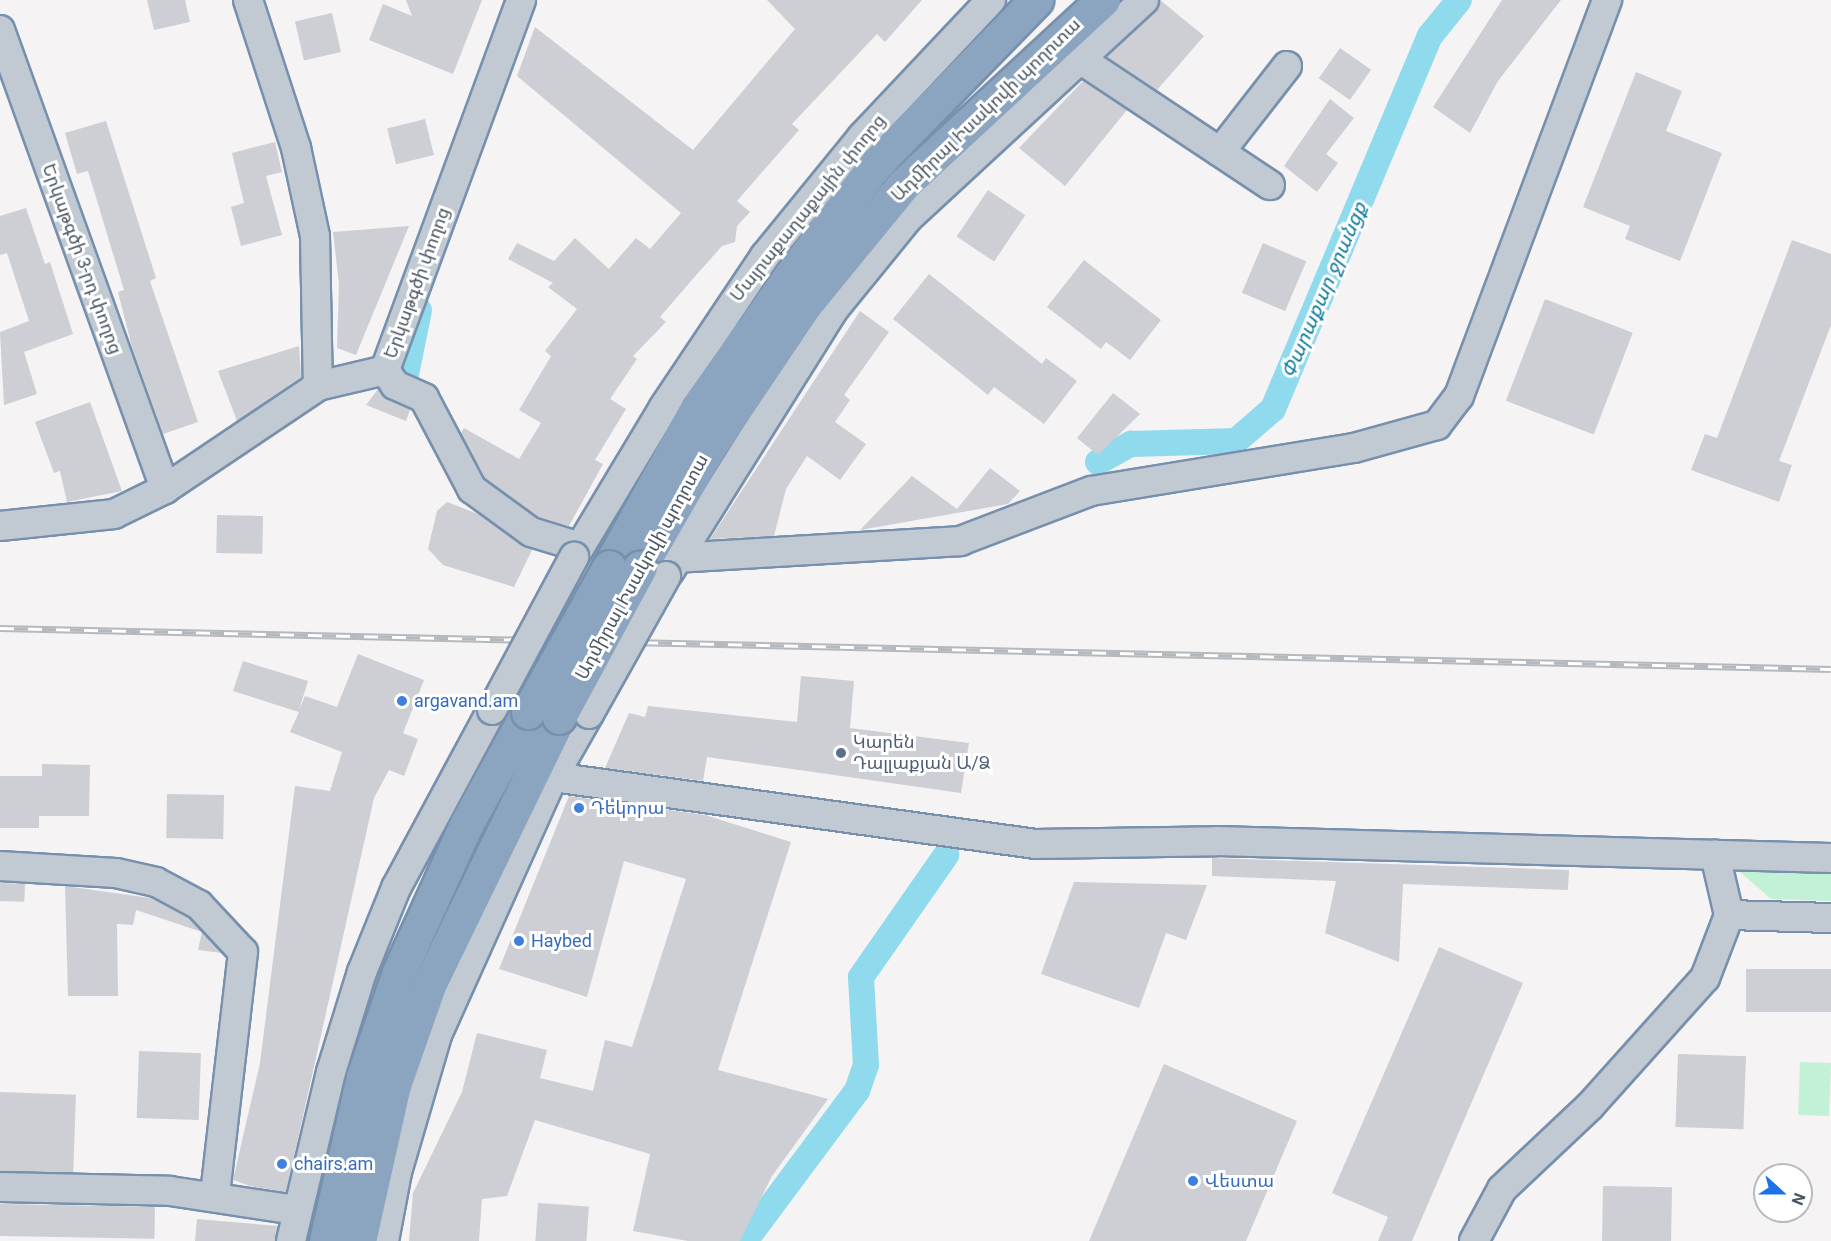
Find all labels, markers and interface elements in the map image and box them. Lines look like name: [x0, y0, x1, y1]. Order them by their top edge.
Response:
street label: Ադմիրալ Իսակովի պողոտա: [887, 14, 1085, 206]
street label: Մայրաքաղաքային փողոց: [726, 110, 890, 306]
street label: Երկաթգծի 3-րդ փողոց: [37, 161, 127, 357]
water label: Փարաքար ջրանցք: [1276, 199, 1372, 381]
street label: Երկաթգծի փողոց: [380, 204, 454, 362]
street label: Ադմիրալ Իսակովի պողոտա: [571, 450, 713, 684]
place label: argavand.am: [414, 690, 518, 712]
marker: argavand.am: [395, 694, 409, 708]
place label: Կարեն Դալլաքյան Ա/Ձ: [853, 732, 990, 774]
marker: Կարեն Դալլաքյան Ա/Ձ: [834, 746, 848, 760]
place label: Դեկորա: [591, 797, 664, 819]
marker: Դեկորա: [572, 801, 586, 815]
place label: Haybed: [531, 930, 592, 952]
marker: Haybed: [512, 934, 526, 948]
place label: chairs.am: [294, 1153, 373, 1175]
marker: chairs.am: [275, 1157, 289, 1171]
north arrow: [1753, 1163, 1813, 1223]
place label: Վեստա: [1205, 1170, 1274, 1192]
marker: Վեստա: [1186, 1174, 1200, 1188]
text: N: [1788, 1190, 1809, 1208]

